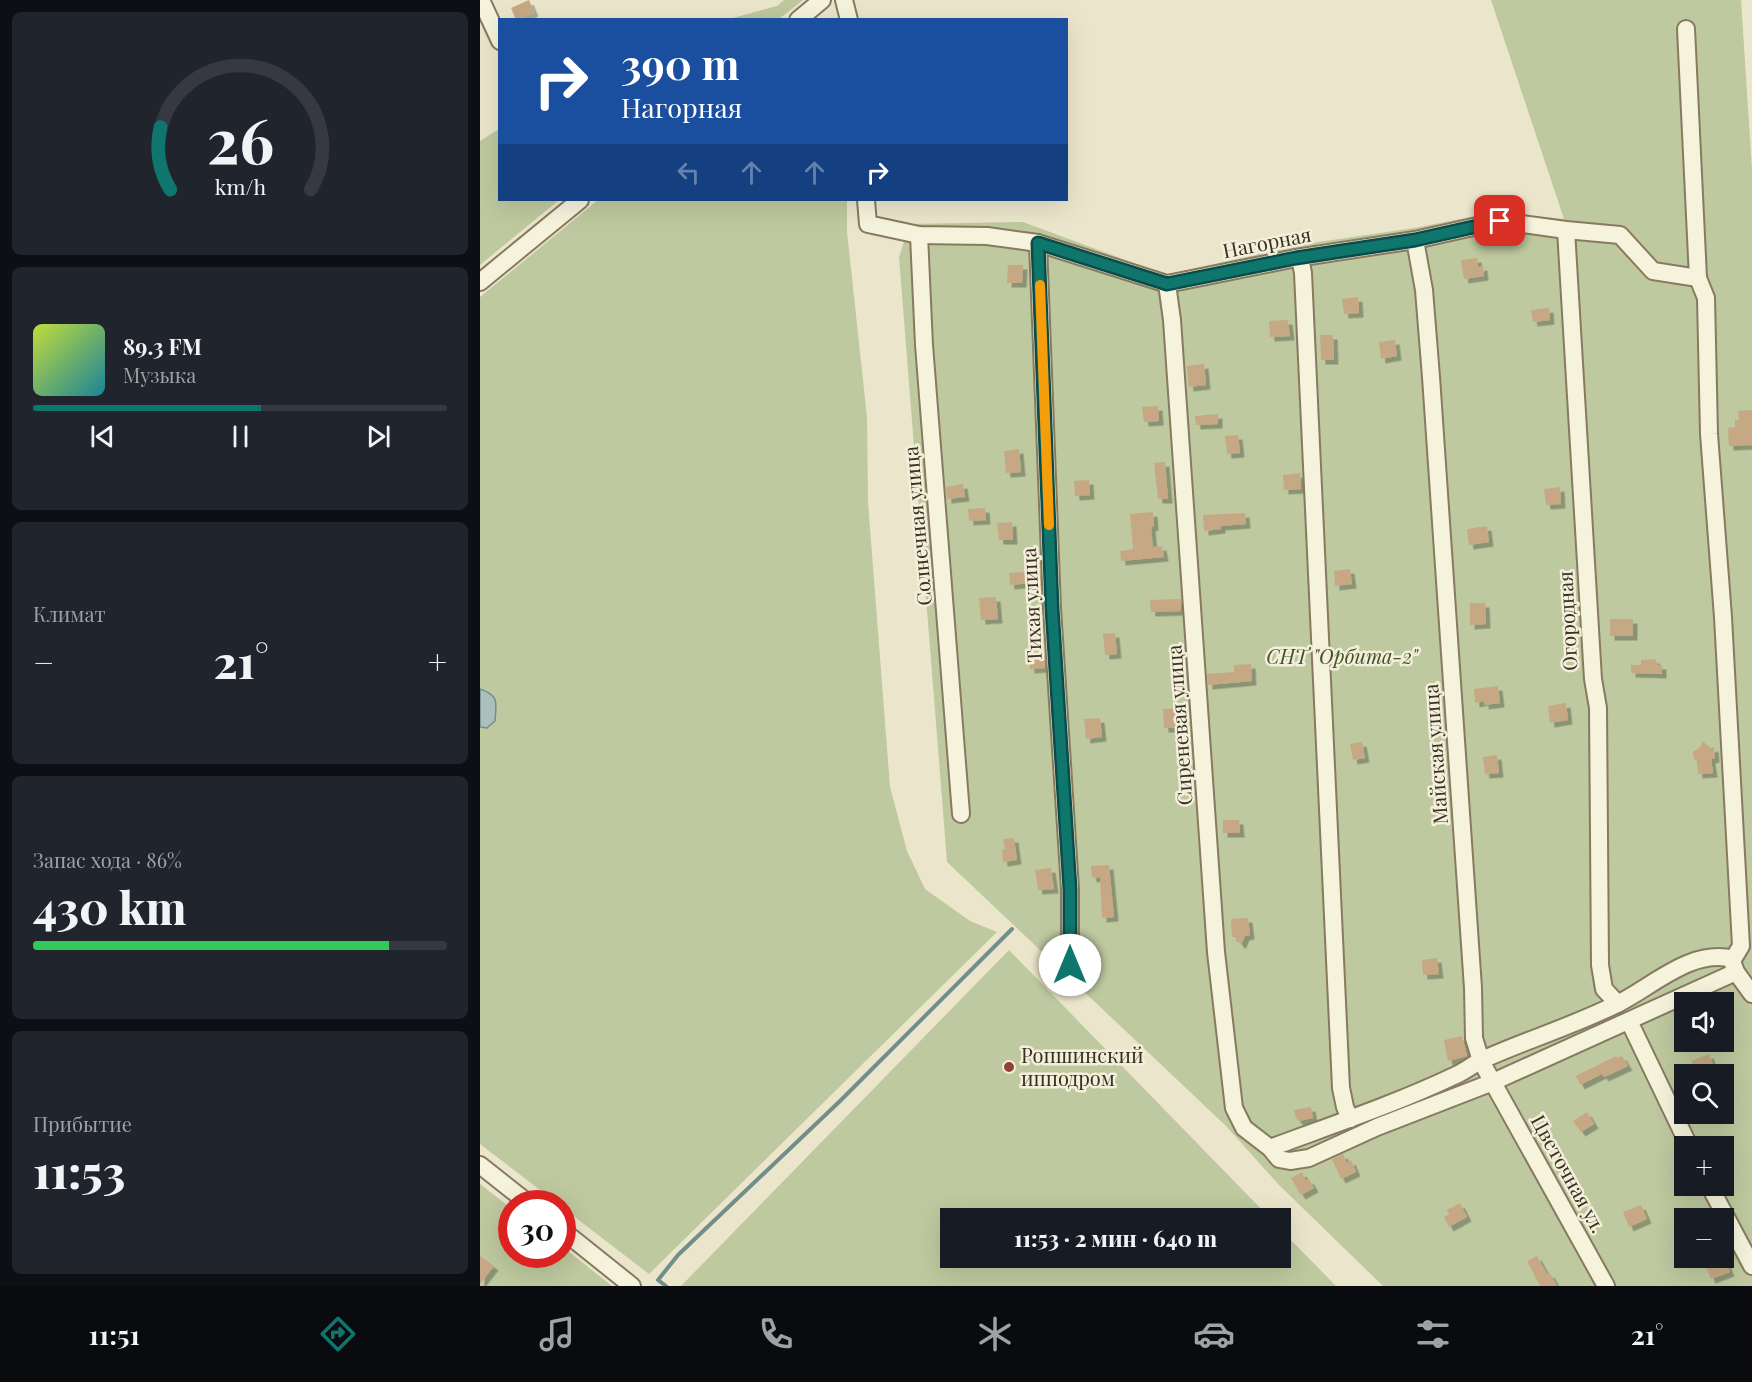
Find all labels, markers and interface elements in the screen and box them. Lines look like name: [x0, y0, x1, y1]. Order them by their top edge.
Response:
text: 390 m: [621, 35, 740, 91]
icon: right: [522, 42, 600, 120]
text: Нагорная: [621, 89, 742, 125]
text: 26: [206, 97, 274, 181]
icon: left: [672, 156, 705, 189]
icon: ahead: [735, 156, 768, 189]
icon: ahead: [798, 156, 831, 189]
icon: right: [861, 156, 894, 189]
text: km/h: [214, 173, 266, 201]
pin: [1474, 195, 1525, 246]
icon: arrive: [1483, 204, 1516, 237]
street label: Нагорная: [1220, 220, 1314, 263]
text: 89.3 FM: [123, 331, 202, 361]
text: Музыка: [123, 361, 196, 388]
icon: previous: [86, 420, 119, 453]
icon: pause: [224, 420, 257, 453]
icon: next: [362, 420, 395, 453]
street label: Солнечная улица: [896, 445, 937, 607]
street label: Тихая улица: [1014, 547, 1047, 663]
street label: Огородная: [1550, 570, 1583, 672]
text: Климат: [33, 600, 106, 627]
text: 21°: [213, 630, 269, 690]
text: −: [33, 639, 54, 683]
text: +: [428, 639, 447, 683]
park label: СНТ "Орбита-2": [1266, 642, 1419, 669]
street label: Сиреневая улица: [1159, 644, 1198, 806]
street label: Майская улица: [1416, 683, 1453, 825]
text: Запас хода · 86%: [33, 846, 182, 873]
text: 430 km: [33, 876, 187, 936]
position arrow: [1038, 933, 1102, 997]
map controls: [1674, 992, 1734, 1268]
button: sound: [1674, 992, 1734, 1052]
place label: Ропшинский ипподром: [1021, 1041, 1143, 1091]
marker: Ропшинский ипподром: [1002, 1060, 1016, 1074]
button: search: [1674, 1064, 1734, 1124]
street label: Цветочная ул.: [1526, 1109, 1613, 1237]
text: Прибытие: [33, 1110, 132, 1137]
button: +: [1674, 1136, 1734, 1196]
text: 11:53: [33, 1140, 125, 1200]
speed limit sign: 30: [498, 1190, 576, 1268]
button: −: [1674, 1208, 1734, 1268]
text: 11:53 · 2 мин · 640 m: [1014, 1223, 1217, 1253]
icon: directions: [317, 1313, 359, 1355]
icon: music: [536, 1313, 578, 1355]
icon: phone: [755, 1313, 797, 1355]
icon: climate: [974, 1313, 1016, 1355]
icon: car: [1193, 1313, 1235, 1355]
icon: filters: [1412, 1313, 1454, 1355]
text: 11:51: [89, 1316, 140, 1352]
text: 21°: [1631, 1316, 1663, 1352]

